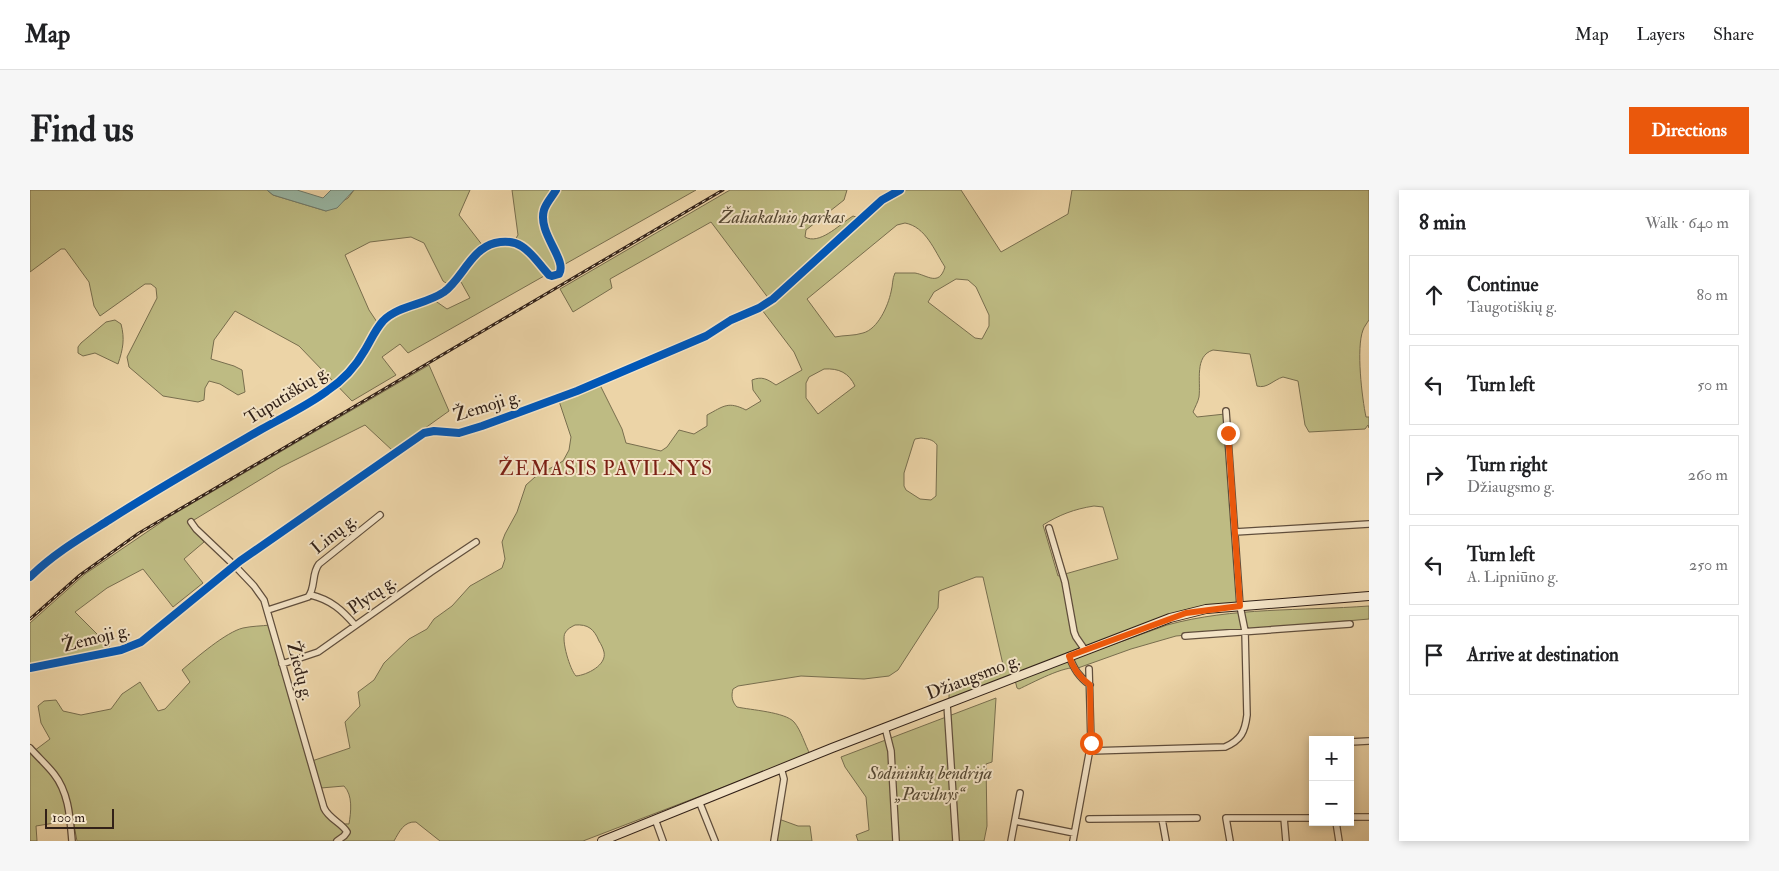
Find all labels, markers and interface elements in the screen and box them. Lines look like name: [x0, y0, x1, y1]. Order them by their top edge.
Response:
text: Map: [25, 19, 70, 50]
text: Map: [1575, 23, 1609, 46]
text: Layers: [1637, 23, 1685, 46]
text: Share: [1713, 23, 1754, 46]
button: Directions: [1629, 107, 1749, 154]
text: Find us: [30, 108, 134, 152]
park label: Žaliakalnio parkas: [718, 206, 846, 229]
text: 8 min: [1419, 209, 1466, 236]
text: Walk · 640 m: [1645, 213, 1729, 233]
text: Continue: [1467, 273, 1538, 297]
icon: ahead: [1420, 281, 1448, 309]
text: 80 m: [1697, 285, 1728, 305]
text: Taugotiškių g.: [1467, 297, 1557, 317]
street label: Tuputiškių g.: [241, 360, 333, 430]
icon: left: [1420, 371, 1448, 399]
text: Turn left: [1467, 373, 1535, 397]
text: 50 m: [1697, 375, 1728, 395]
street label: Žemoji g.: [451, 384, 523, 427]
route end: [1217, 422, 1240, 445]
text: Turn right: [1467, 453, 1547, 477]
district label: ŽEMASIS PAVILNYS: [499, 455, 713, 481]
icon: right: [1420, 461, 1448, 489]
text: 260 m: [1688, 465, 1728, 485]
text: Džiaugsmo g.: [1467, 477, 1555, 497]
street label: Linų g.: [306, 509, 362, 559]
text: Turn left: [1467, 543, 1535, 567]
icon: left: [1420, 551, 1448, 579]
text: 250 m: [1689, 555, 1728, 575]
text: A. Lipniūno g.: [1467, 567, 1558, 587]
street label: Plytų g.: [343, 570, 401, 620]
street label: Žemoji g.: [60, 618, 132, 657]
street label: Žiedų g.: [281, 639, 320, 703]
icon: arrive: [1420, 641, 1448, 669]
text: Arrive at destination: [1467, 643, 1619, 667]
street label: Džiaugsmo g.: [923, 649, 1023, 705]
route start: [1080, 732, 1103, 755]
map controls: [1309, 736, 1354, 826]
button: +: [1309, 736, 1354, 781]
park label: Sodininkų bendrija „Pavilnys“: [867, 762, 992, 806]
button: −: [1309, 781, 1354, 826]
scale bar: [45, 806, 114, 829]
text: 100 m: [52, 809, 85, 826]

